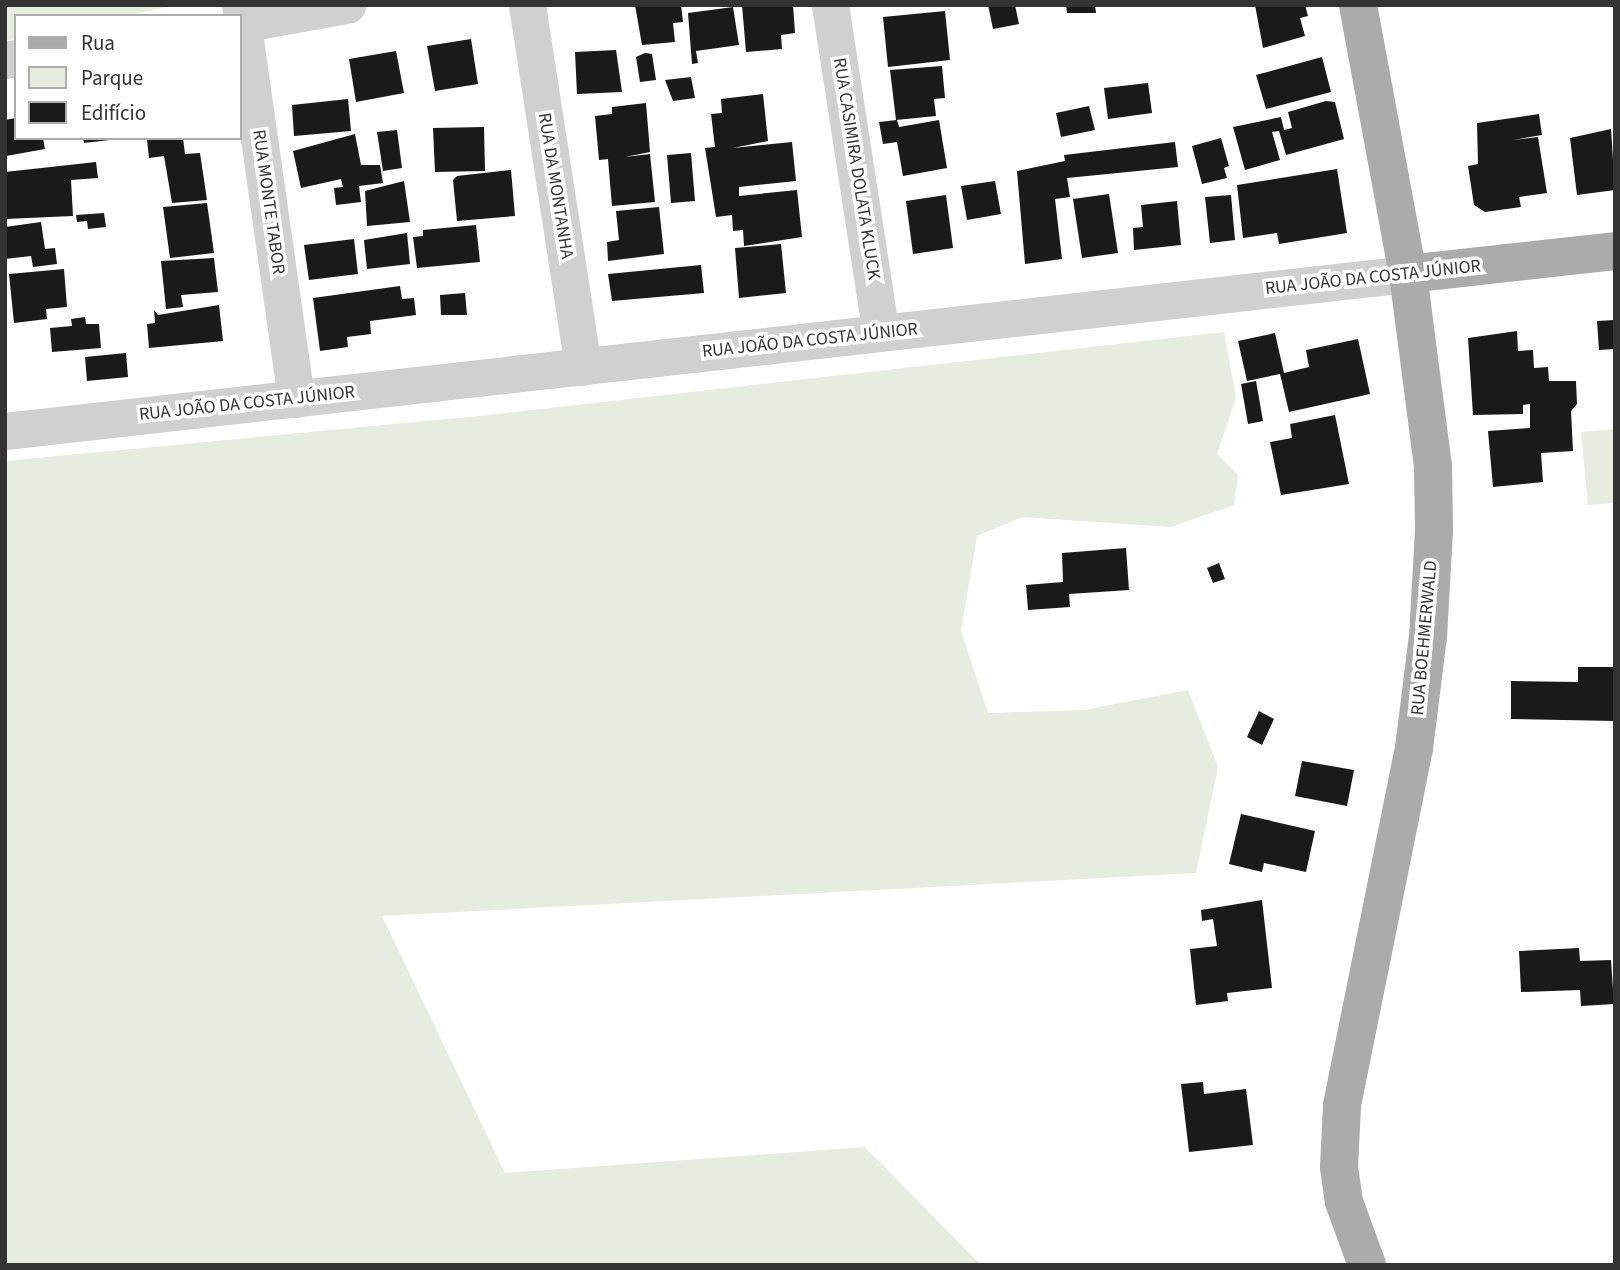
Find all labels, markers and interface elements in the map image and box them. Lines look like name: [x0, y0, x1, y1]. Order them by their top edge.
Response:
legend: [14, 14, 242, 140]
text: Rua: [81, 28, 115, 58]
street label: RUA CASIMIRA DOLATA KLUCK: [828, 56, 884, 282]
text: Parque: [81, 63, 143, 93]
text: Edifício: [81, 98, 146, 128]
street label: RUA DA MONTANHA: [533, 111, 577, 261]
street label: RUA MONTE TABOR: [247, 128, 289, 276]
street label: RUA JOÃO DA COSTA JÚNIOR: [1264, 256, 1482, 300]
street label: RUA JOÃO DA COSTA JÚNIOR: [701, 319, 919, 363]
street label: RUA JOÃO DA COSTA JÚNIOR: [138, 382, 356, 426]
street label: RUA BOEHMERWALD: [1407, 560, 1443, 716]

